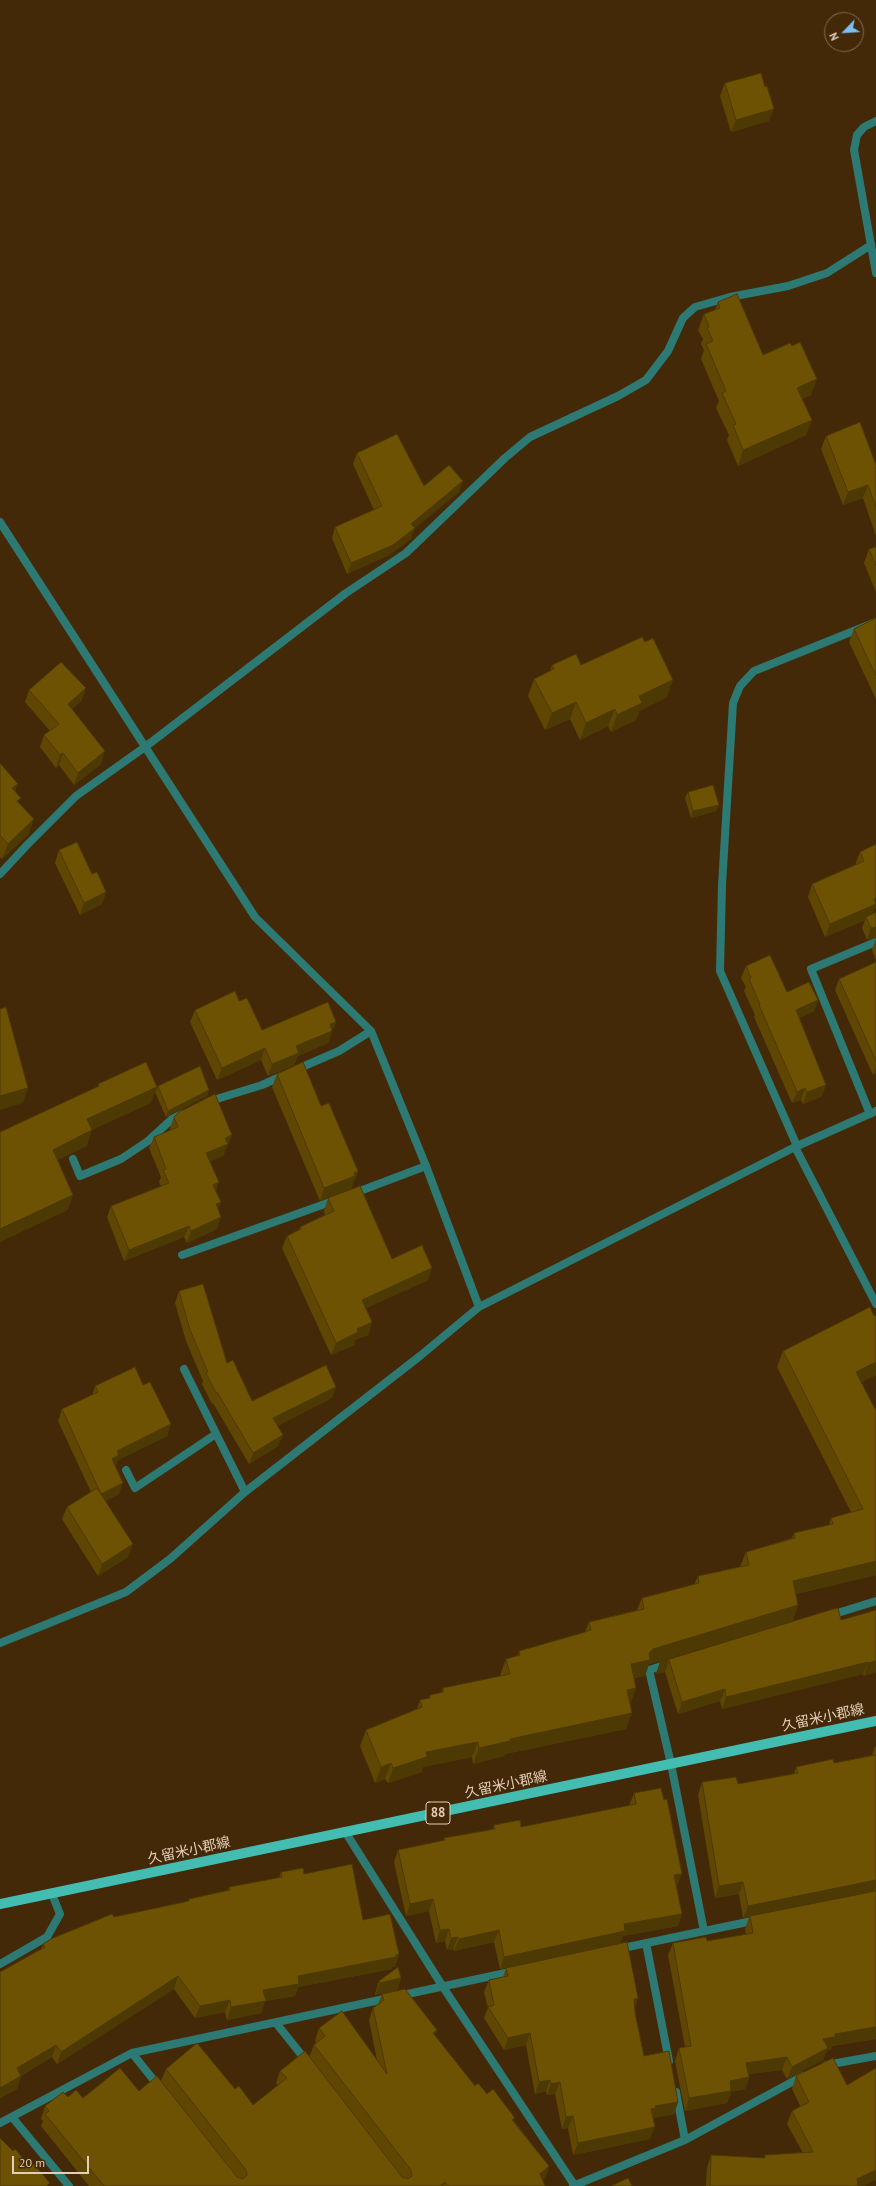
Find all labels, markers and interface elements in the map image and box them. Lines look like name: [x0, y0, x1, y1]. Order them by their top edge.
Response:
north arrow: [824, 12, 864, 52]
text: N: [826, 30, 842, 43]
street label: 久留米小郡線: [780, 1701, 866, 1735]
street label: 久留米小郡線: [463, 1768, 549, 1802]
road number: 88: [426, 1802, 450, 1824]
street label: 久留米小郡線: [146, 1834, 232, 1868]
scale bar: [14, 2148, 91, 2174]
text: 20 m: [19, 2155, 45, 2170]

